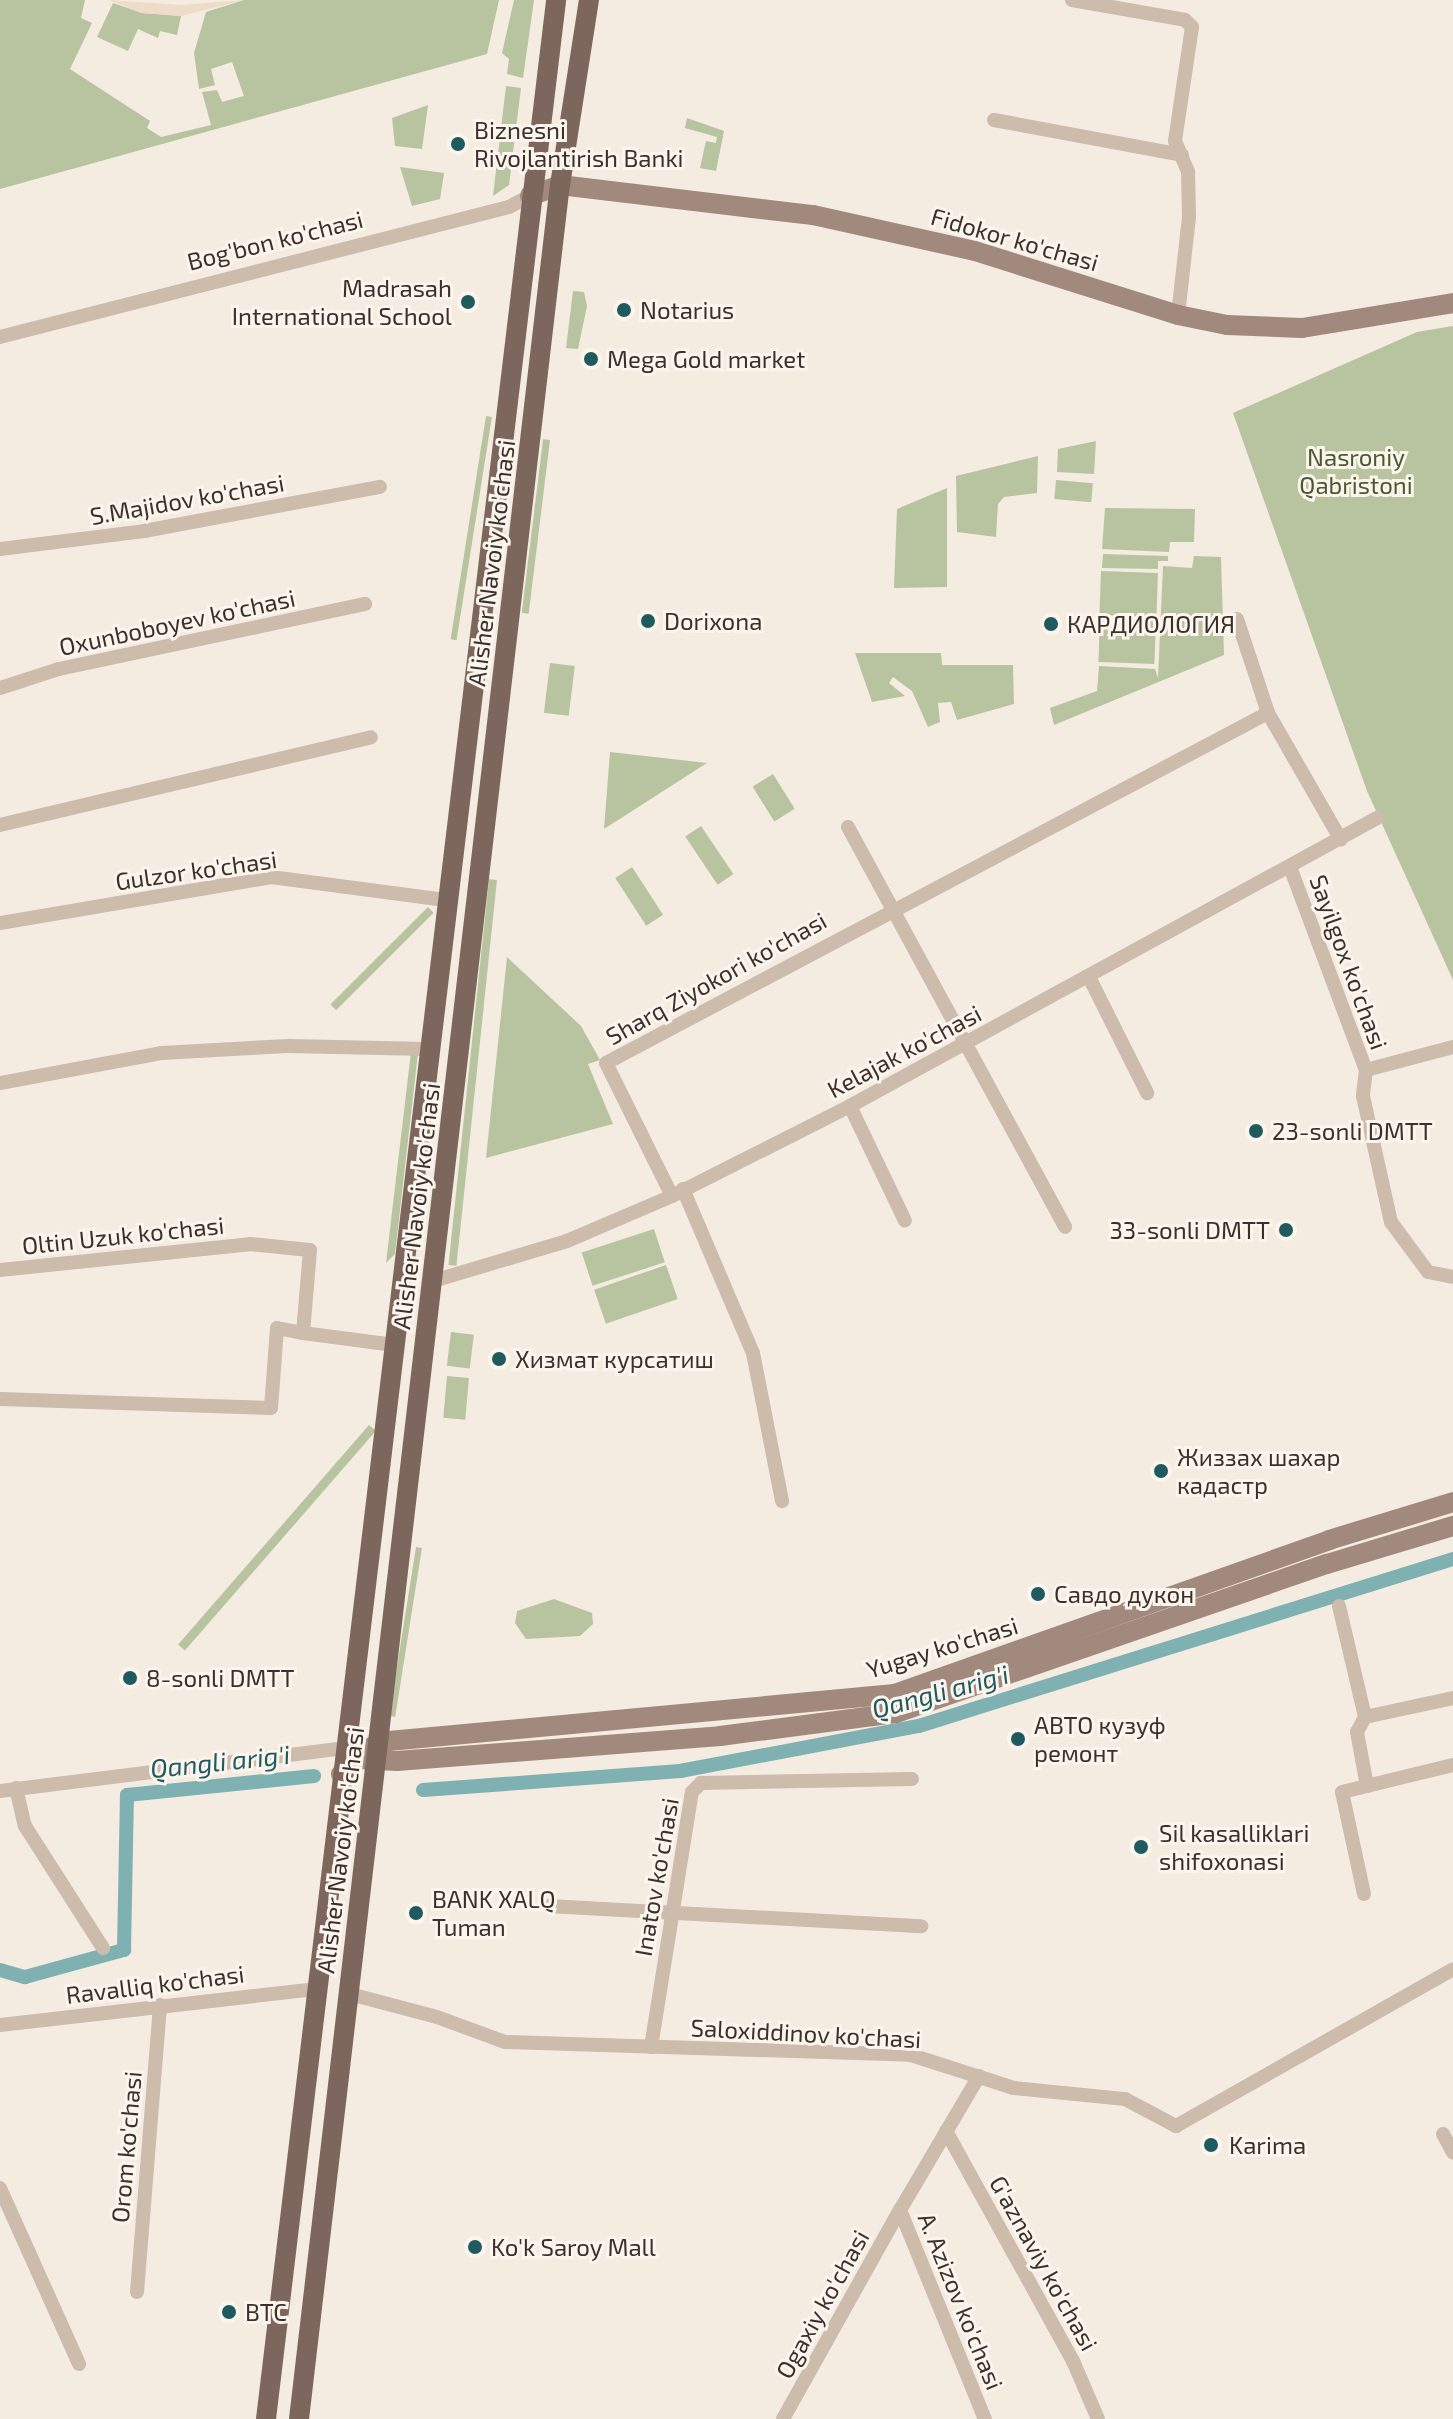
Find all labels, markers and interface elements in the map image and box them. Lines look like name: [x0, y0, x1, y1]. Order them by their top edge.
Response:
place label: Biznesni Rivojlantirish Banki: [474, 116, 684, 172]
marker: Biznesni Rivojlantirish Banki: [449, 135, 467, 153]
street label: Fidokor ko'chasi: [928, 201, 1102, 277]
street label: Bog'bon ko'chasi: [184, 204, 366, 276]
place label: Madrasah International School: [231, 274, 452, 330]
marker: Madrasah International School: [459, 293, 477, 311]
place label: Notarius: [640, 296, 734, 324]
marker: Notarius: [615, 301, 633, 319]
place label: Mega Gold market: [607, 345, 805, 373]
marker: Mega Gold market: [582, 350, 600, 368]
street label: Alisher Navoiy ko'chasi: [462, 438, 520, 688]
park label: Nasroniy Qabristoni: [1299, 443, 1413, 499]
street label: S.Majidov ko'chasi: [87, 468, 287, 530]
street label: Oxunboboyev ko'chasi: [56, 583, 298, 661]
place label: Dorixona: [664, 607, 762, 635]
place label: КАРДИОЛОГИЯ: [1067, 610, 1235, 638]
marker: Dorixona: [639, 612, 657, 630]
marker: КАРДИОЛОГИЯ: [1042, 615, 1060, 633]
street label: Gulzor ko'chasi: [113, 844, 279, 896]
street label: Sayilgox ko'chasi: [1304, 871, 1394, 1053]
street label: Sharq Ziyokori ko'chasi: [601, 905, 831, 1051]
street label: Kelajak ko'chasi: [822, 998, 986, 1104]
street label: Alisher Navoiy ko'chasi: [387, 1081, 445, 1331]
place label: 23-sonli DMTT: [1272, 1117, 1433, 1145]
marker: 23-sonli DMTT: [1247, 1122, 1265, 1140]
street label: Oltin Uzuk ko'chasi: [20, 1210, 226, 1260]
place label: 33-sonli DMTT: [1109, 1216, 1270, 1244]
marker: 33-sonli DMTT: [1277, 1221, 1295, 1239]
place label: Хизмат курсатиш: [515, 1345, 714, 1373]
marker: Хизмат курсатиш: [490, 1350, 508, 1368]
place label: Жиззах шахар кадастр: [1177, 1443, 1341, 1499]
marker: Жиззах шахар кадастр: [1152, 1462, 1170, 1480]
place label: Cавдо дукон: [1054, 1580, 1194, 1608]
marker: Cавдо дукон: [1029, 1585, 1047, 1603]
street label: Yugay ko'chasi: [863, 1610, 1021, 1684]
water label: Qangli arig'i: [868, 1658, 1012, 1724]
place label: 8-sonli DMTT: [146, 1664, 294, 1692]
marker: 8-sonli DMTT: [121, 1669, 139, 1687]
place label: АВТО кузуф ремонт: [1034, 1711, 1166, 1767]
street label: Alisher Navoiy ko'chasi: [311, 1725, 369, 1975]
marker: АВТО кузуф ремонт: [1009, 1730, 1027, 1748]
water label: Qangli arig'i: [149, 1738, 291, 1784]
street label: Inatov ko'chasi: [628, 1795, 684, 1959]
place label: Sil kasalliklari shifoxonasi: [1159, 1819, 1310, 1875]
marker: Sil kasalliklari shifoxonasi: [1130, 1836, 1152, 1858]
place label: BANK XALQ Tuman: [432, 1885, 556, 1941]
marker: BANK XALQ Tuman: [407, 1904, 425, 1922]
street label: Ravalliq ko'chasi: [64, 1959, 246, 2009]
street label: Saloxiddinov ko'chasi: [690, 2013, 922, 2053]
street label: Orom ko'chasi: [105, 2070, 147, 2224]
place label: Karima: [1229, 2131, 1306, 2159]
marker: Karima: [1200, 2134, 1222, 2156]
street label: G'aznaviy ko'chasi: [984, 2170, 1104, 2356]
street label: A. Azizov ko'chasi: [912, 2208, 1010, 2394]
street label: Ogaxiy ko'chasi: [769, 2225, 875, 2383]
place label: Ko'k Saroy Mall: [491, 2233, 657, 2261]
marker: Ko'k Saroy Mall: [466, 2238, 484, 2256]
place label: BTC: [245, 2298, 287, 2326]
marker: BTC: [220, 2303, 238, 2321]

